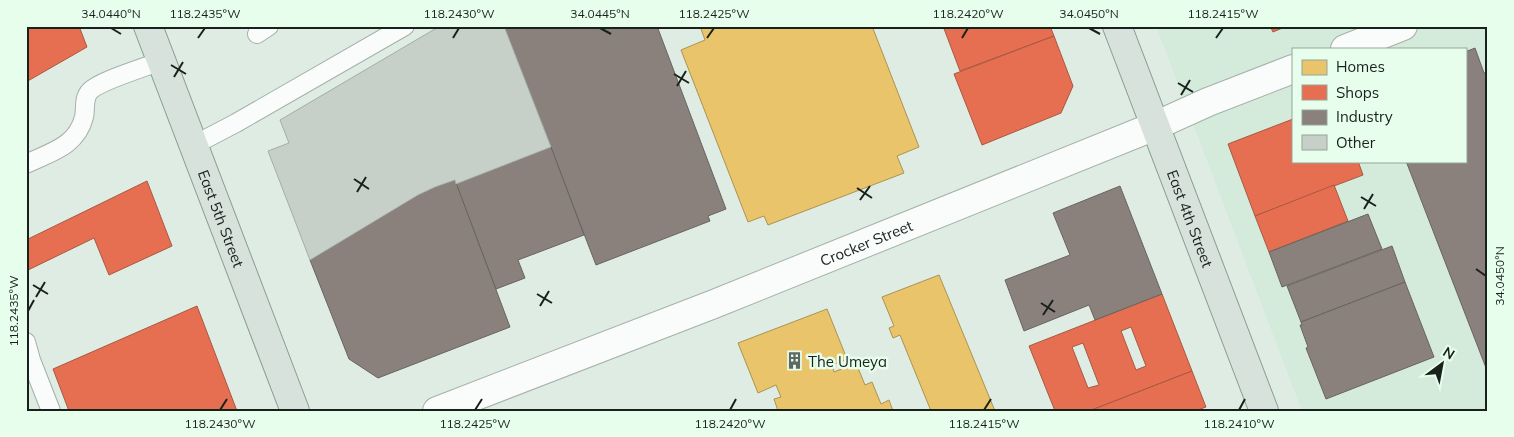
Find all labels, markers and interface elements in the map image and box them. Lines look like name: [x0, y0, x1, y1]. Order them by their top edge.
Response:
text: 34.0440°N: [81, 6, 141, 21]
text: 118.2435°W: [169, 6, 241, 21]
text: 118.2430°W: [423, 6, 495, 21]
text: 34.0445°N: [570, 6, 630, 21]
text: 118.2425°W: [678, 6, 750, 21]
text: 118.2420°W: [932, 6, 1004, 21]
text: 34.0450°N: [1059, 6, 1119, 21]
text: 118.2415°W: [1187, 6, 1259, 21]
legend: [1292, 48, 1466, 162]
text: Homes: [1336, 57, 1385, 76]
text: Shops: [1336, 83, 1379, 102]
text: Industry: [1336, 107, 1393, 126]
text: Other: [1336, 133, 1376, 152]
street label: East 5th Street: [194, 167, 249, 270]
street label: East 4th Street: [1163, 167, 1218, 270]
street label: Crocker Street: [817, 215, 915, 270]
text: 34.0450°N: [1492, 246, 1507, 306]
text: 118.2435°W: [6, 275, 21, 347]
north arrow: [1416, 340, 1466, 390]
text: N: [1440, 343, 1458, 363]
building icon: The Umeya: [784, 351, 804, 371]
place label: The Umeya: [808, 352, 887, 371]
text: 118.2430°W: [184, 416, 256, 431]
text: 118.2425°W: [439, 416, 511, 431]
text: 118.2420°W: [694, 416, 766, 431]
text: 118.2415°W: [948, 416, 1020, 431]
text: 118.2410°W: [1203, 416, 1275, 431]

